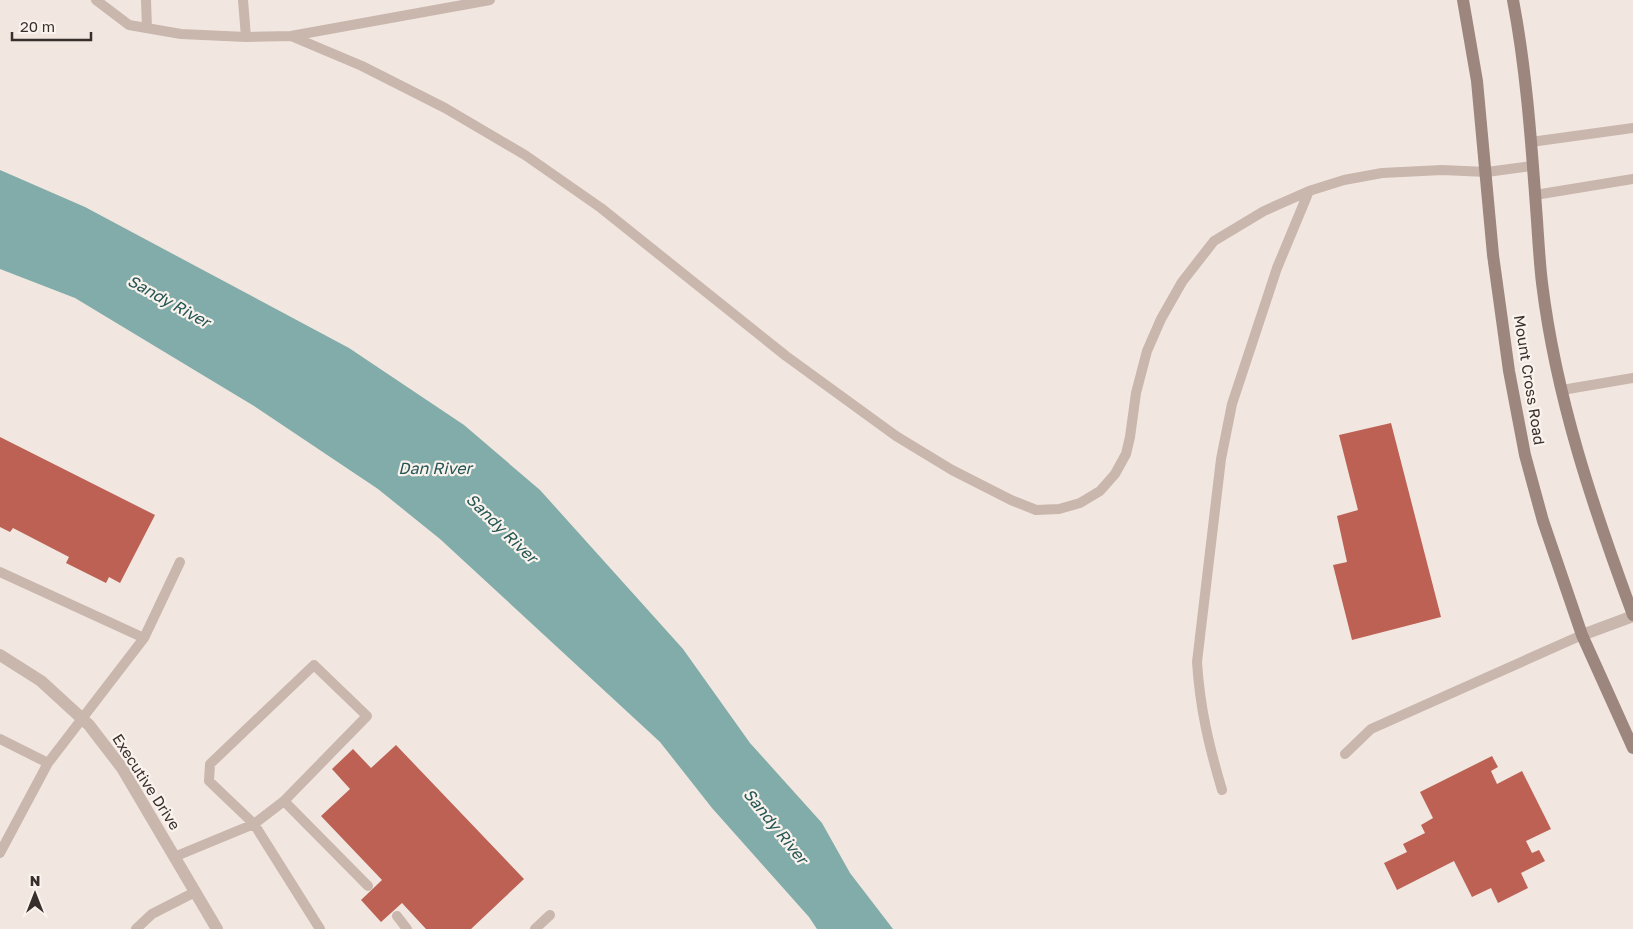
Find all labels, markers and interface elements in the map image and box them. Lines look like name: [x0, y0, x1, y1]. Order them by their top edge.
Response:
scale bar: [12, 10, 91, 42]
text: 20 m: [20, 17, 55, 35]
water label: Sandy River: [124, 270, 216, 333]
street label: Mount Cross Road: [1511, 314, 1549, 446]
water label: Dan River: [398, 458, 474, 478]
water label: Sandy River: [462, 489, 544, 569]
street label: Executive Drive: [109, 730, 185, 833]
water label: Sandy River: [740, 784, 814, 870]
north arrow: [10, 869, 60, 919]
text: N: [30, 872, 40, 889]

